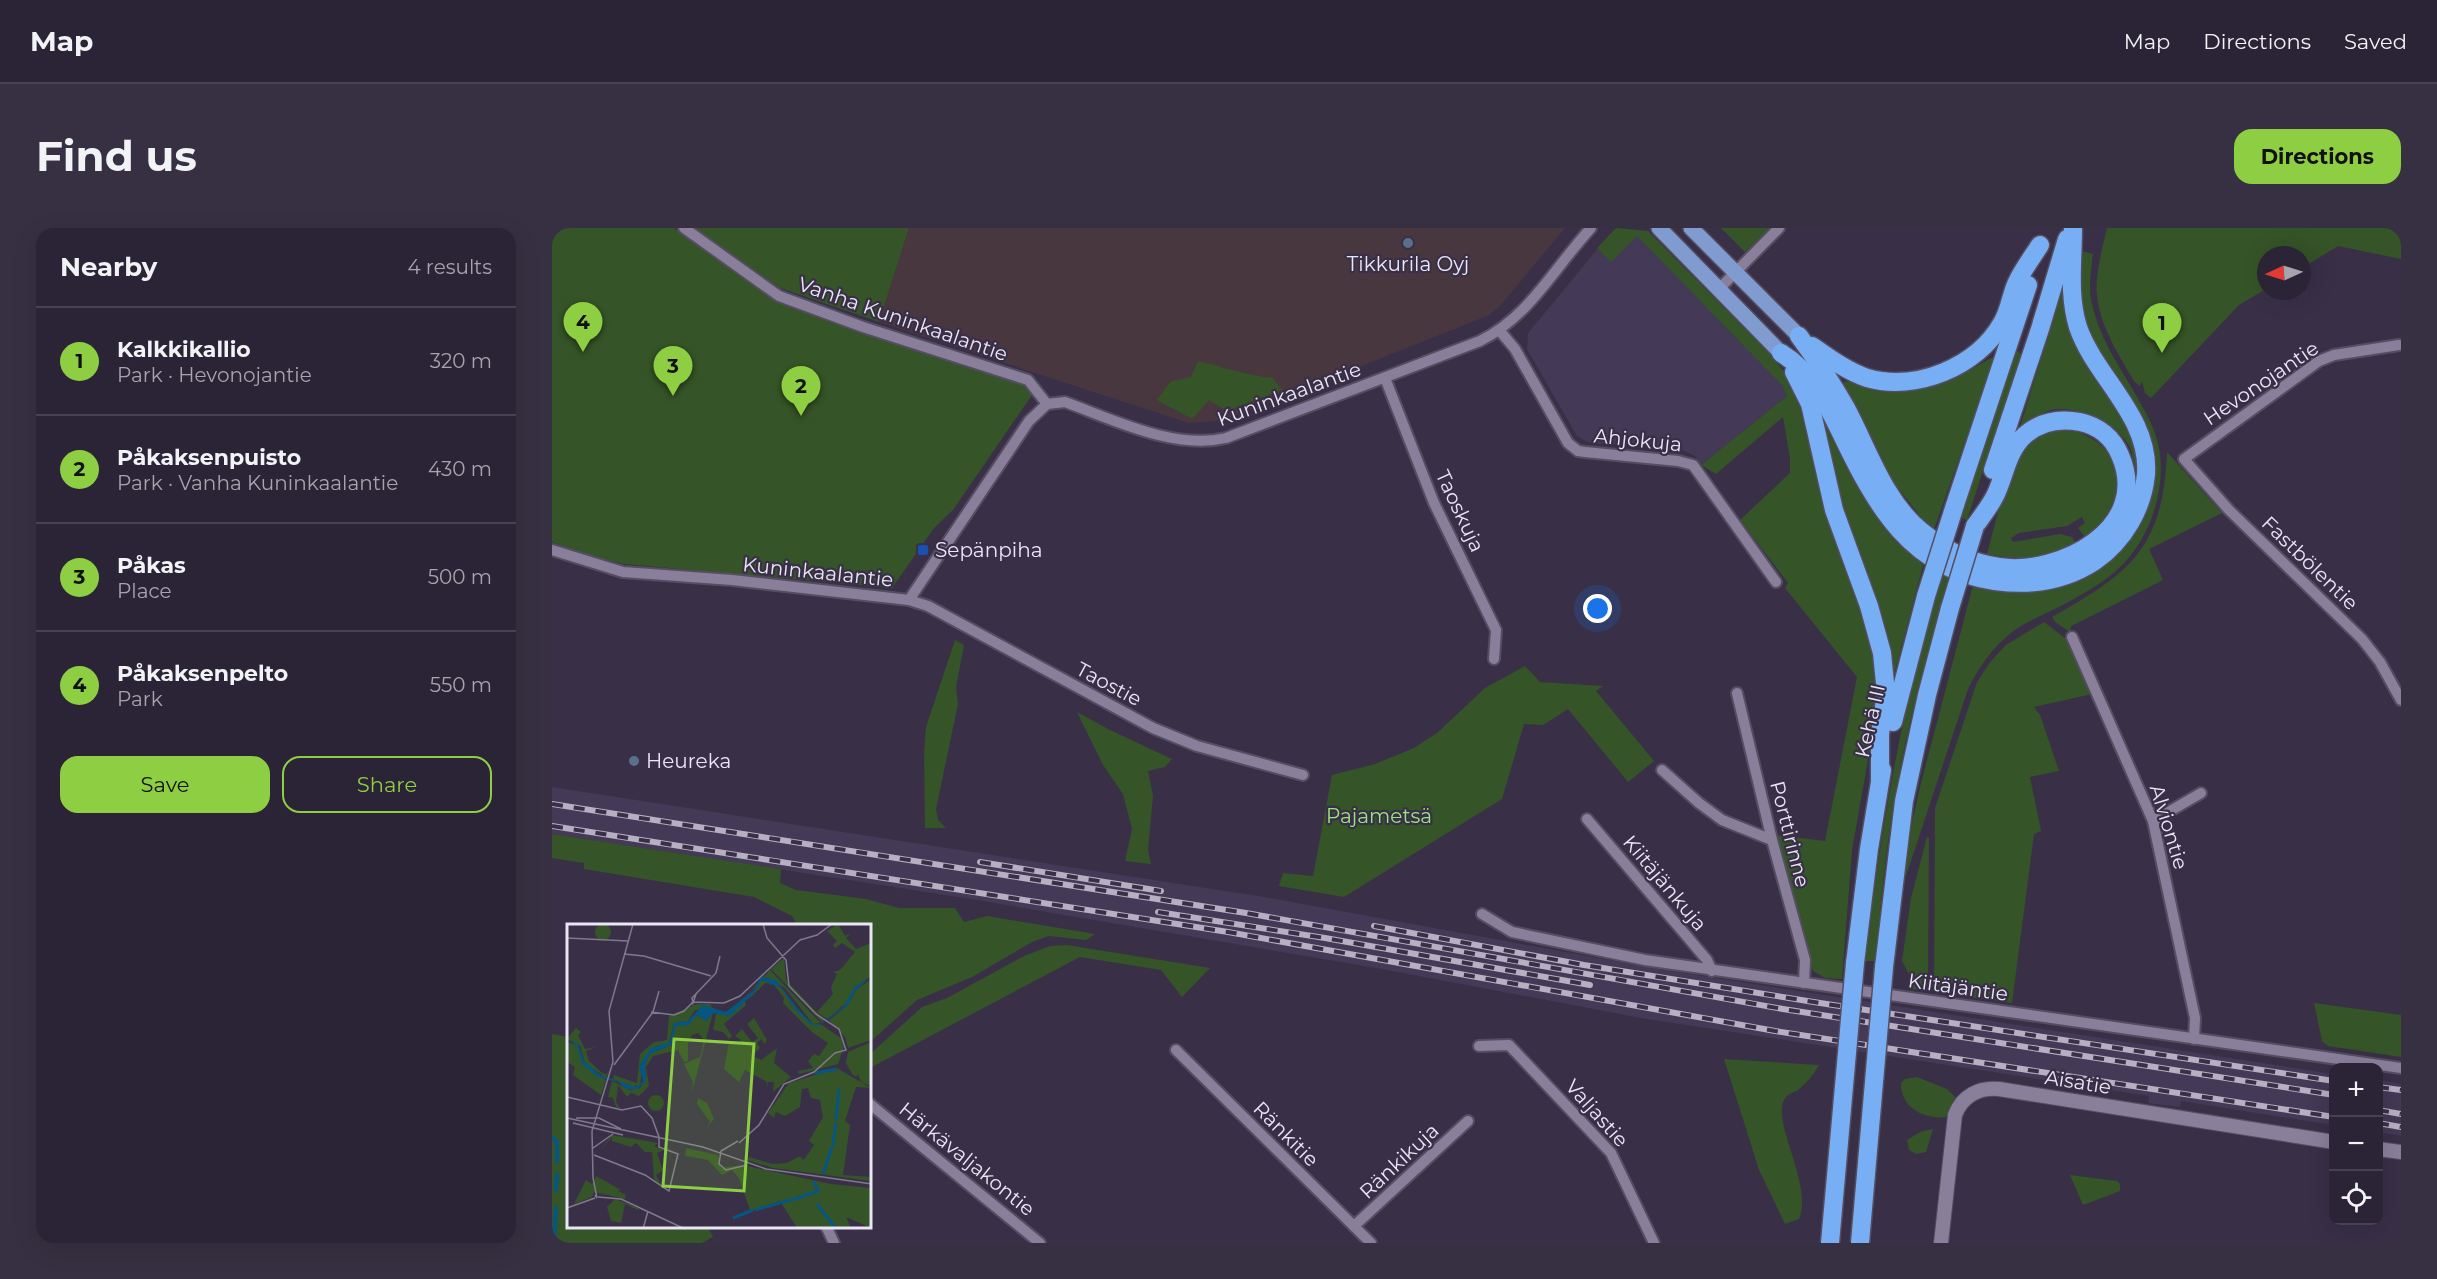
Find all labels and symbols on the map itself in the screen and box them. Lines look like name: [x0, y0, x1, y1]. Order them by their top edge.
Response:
marker: Tikkurila Oyj: [1401, 236, 1415, 250]
north arrow: [2257, 246, 2311, 300]
place label: Tikkurila Oyj: [1347, 252, 1469, 276]
street label: Vanha Kuninkaalantie: [795, 272, 1011, 366]
pin: 4: [564, 302, 603, 352]
pin: 1: [2142, 304, 2182, 353]
street label: Hevonojantie: [2199, 336, 2323, 430]
pin: 3: [654, 346, 692, 396]
street label: Kuninkaalantie: [1214, 357, 1364, 431]
pin: 2: [782, 366, 820, 416]
street label: Ahjokuja: [1593, 423, 1683, 457]
street label: Taoskuja: [1431, 466, 1489, 556]
street label: Fastbölentie: [2257, 511, 2363, 615]
place label: Sepänpiha: [935, 538, 1042, 562]
marker: Sepänpiha: [916, 543, 930, 557]
street label: Kuninkaalantie: [741, 552, 895, 592]
your location: [1583, 594, 1612, 623]
street label: Taostie: [1072, 657, 1146, 711]
street label: Kehä III: [1850, 682, 1890, 760]
place label: Heureka: [646, 749, 731, 773]
marker: Heureka: [627, 754, 641, 768]
street label: Porttirinne: [1765, 778, 1815, 890]
street label: Alviontie: [2145, 782, 2193, 872]
park label: Pajametsä: [1326, 804, 1432, 828]
street label: Kiitäjänkuja: [1618, 830, 1712, 936]
inset map: [567, 924, 872, 1228]
street label: Kiitäjäntie: [1906, 968, 2010, 1006]
street label: Aisatie: [2043, 1065, 2113, 1099]
street label: Valjastie: [1560, 1074, 1634, 1152]
street label: Ränkitie: [1248, 1096, 1324, 1172]
street label: Härkävaljakontie: [894, 1097, 1040, 1221]
street label: Ränkikuja: [1354, 1118, 1444, 1204]

